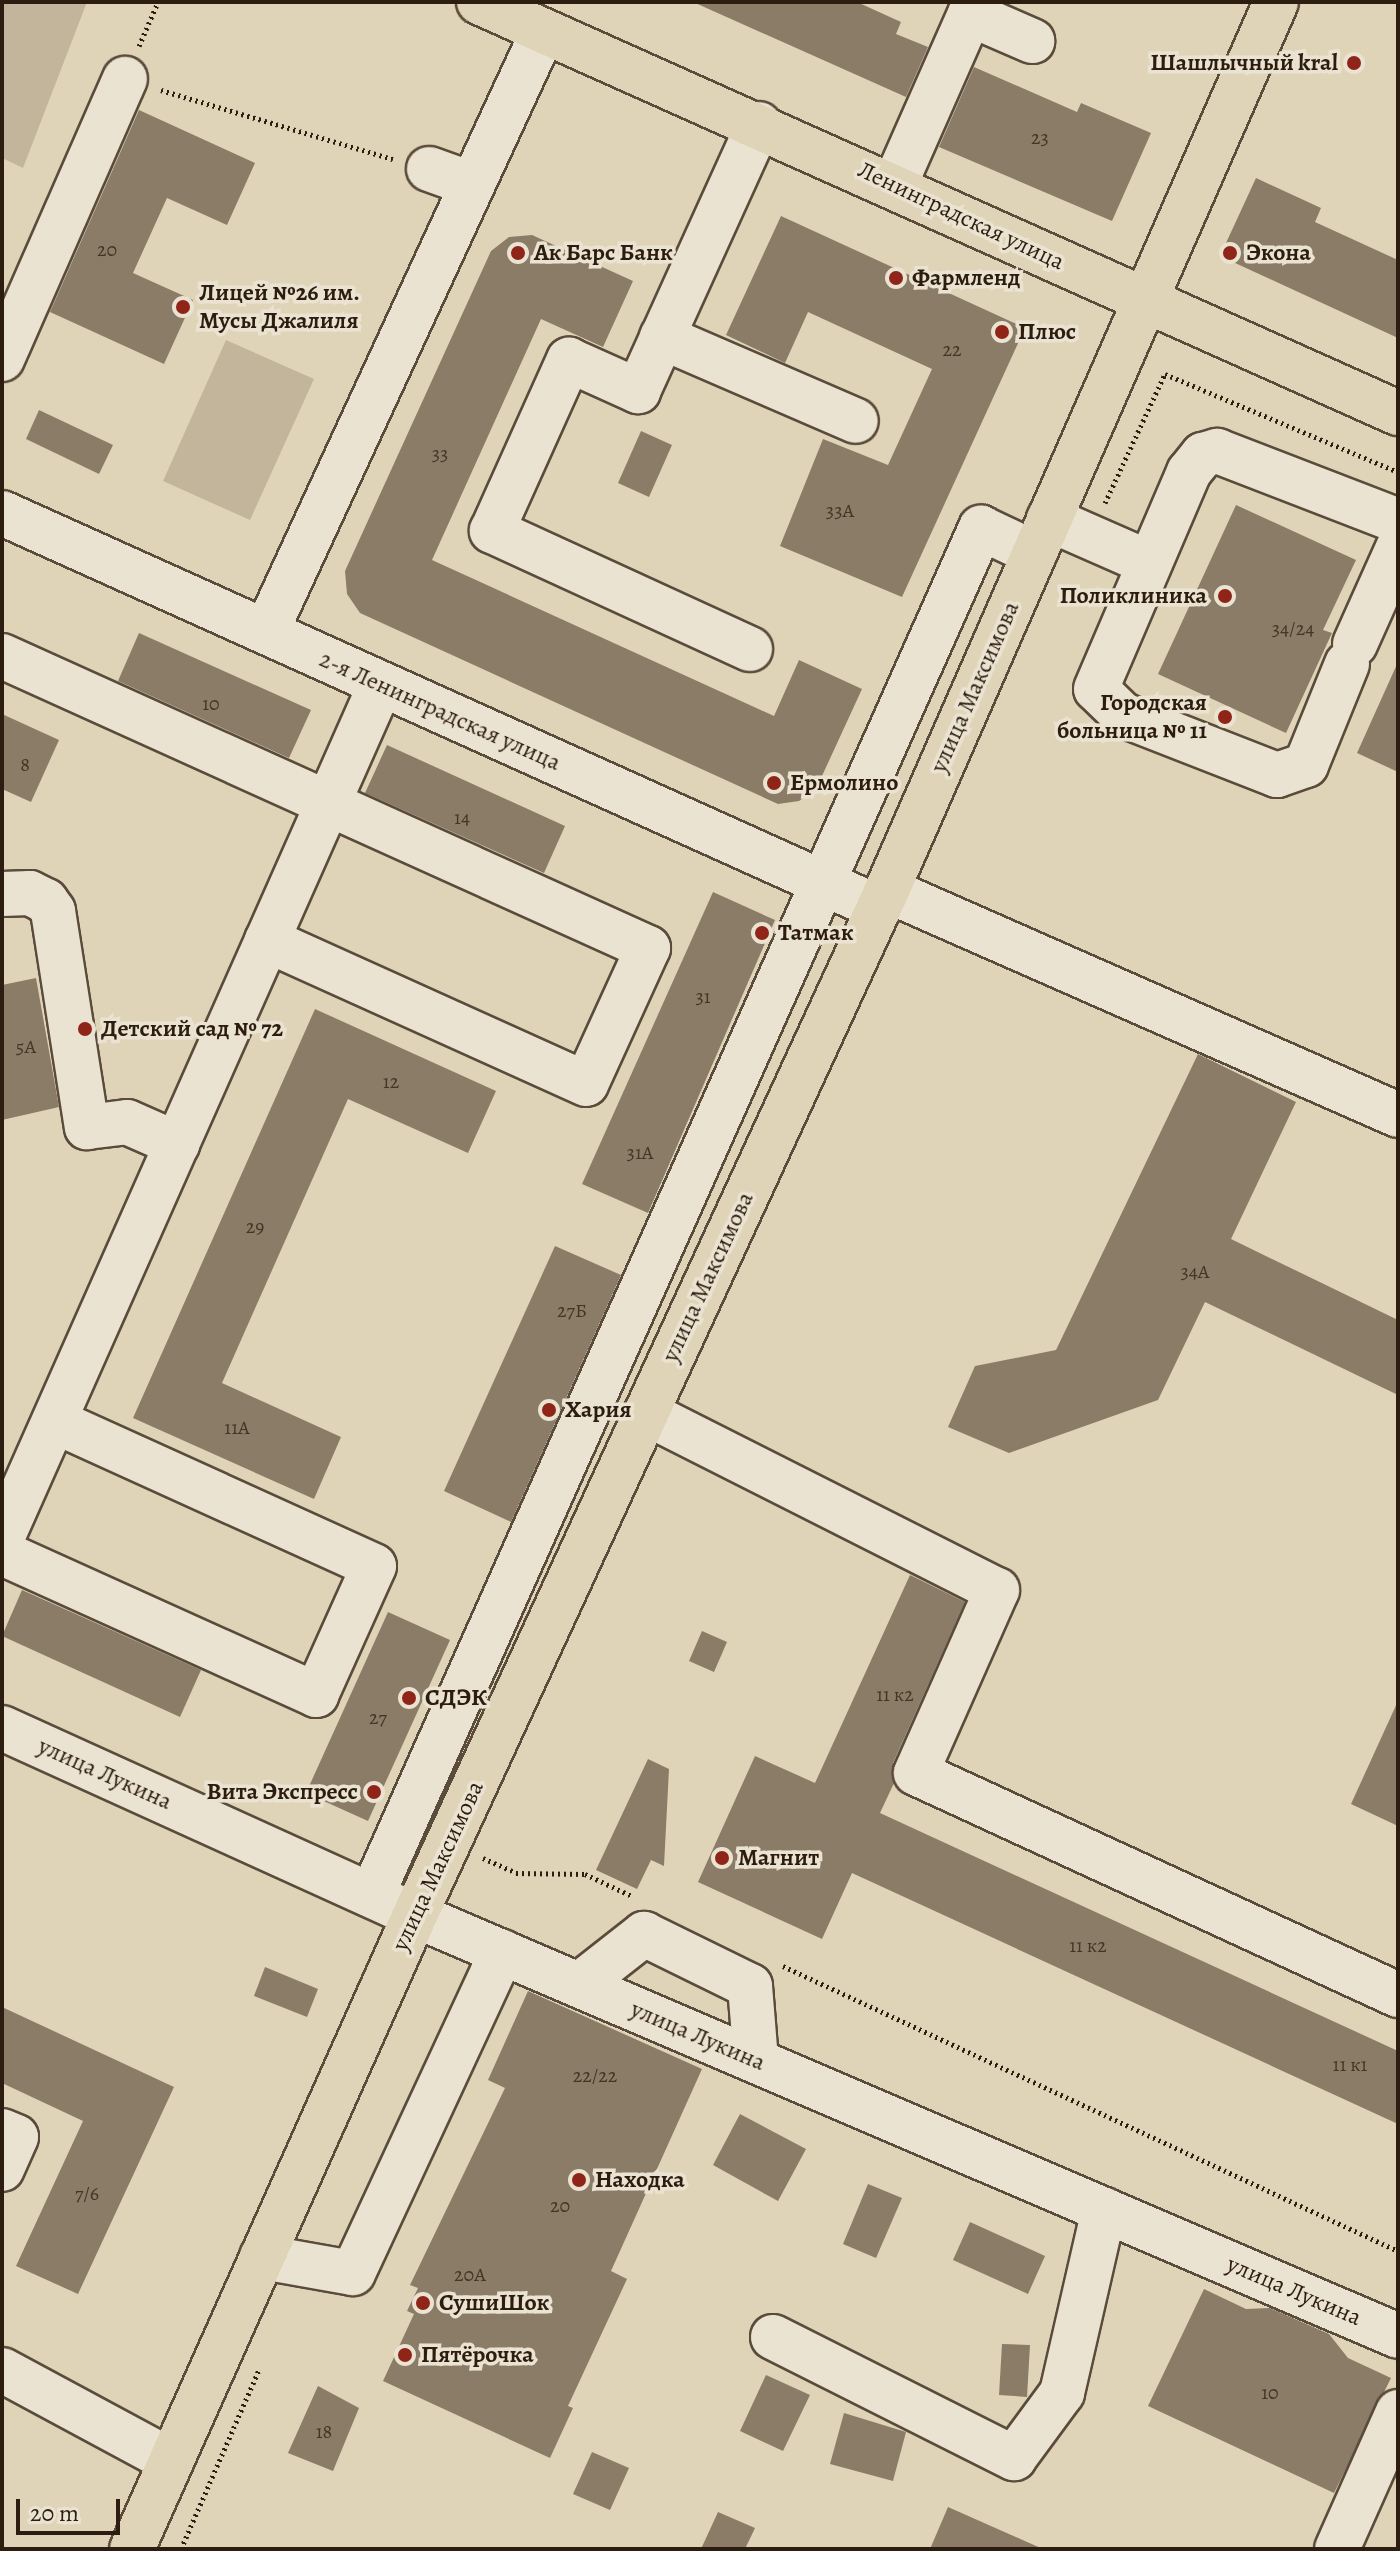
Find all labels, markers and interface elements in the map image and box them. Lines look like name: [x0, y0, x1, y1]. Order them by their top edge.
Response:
place label: Шашлычный kral: [1150, 49, 1338, 77]
marker: Шашлычный kral: [1345, 54, 1363, 72]
house number: 23: [1031, 125, 1049, 149]
street label: Ленинградская улица: [853, 155, 1069, 277]
house number: 20: [97, 237, 117, 261]
place label: Ак Барс Банк: [534, 239, 673, 267]
place label: Экона: [1246, 239, 1311, 267]
marker: Ак Барс Банк: [509, 244, 527, 262]
marker: Экона: [1221, 244, 1239, 262]
place label: Фармленд: [912, 264, 1020, 292]
marker: Фармленд: [887, 269, 905, 287]
place label: Лицей №26 им. Мусы Джалиля: [199, 279, 360, 335]
marker: Лицей №26 им. Мусы Джалиля: [174, 298, 192, 316]
place label: Плюс: [1018, 318, 1076, 346]
marker: Плюс: [993, 323, 1011, 341]
house number: 22: [943, 337, 961, 361]
house number: 33: [432, 441, 448, 465]
house number: 33А: [826, 498, 854, 522]
place label: Поликлиника: [1060, 582, 1207, 610]
marker: Поликлиника: [1214, 585, 1236, 607]
street label: улица Максимова: [924, 597, 1026, 777]
house number: 34/24: [1272, 616, 1314, 640]
street label: 2-я Ленинградская улица: [315, 645, 565, 777]
place label: Городская больница № 11: [1057, 689, 1207, 745]
house number: 10: [202, 691, 220, 715]
marker: Городская больница № 11: [1214, 706, 1236, 728]
house number: 8: [20, 752, 30, 776]
place label: Ермолино: [790, 769, 898, 797]
marker: Ермолино: [765, 774, 783, 792]
house number: 14: [454, 805, 470, 829]
place label: Татмак: [778, 919, 854, 947]
marker: Татмак: [753, 924, 771, 942]
house number: 31: [695, 984, 711, 1008]
place label: Детский сад № 72: [101, 1015, 283, 1043]
marker: Детский сад № 72: [76, 1020, 94, 1038]
house number: 5А: [16, 1034, 36, 1058]
house number: 12: [383, 1069, 399, 1093]
house number: 31А: [627, 1140, 653, 1164]
street label: улица Максимова: [656, 1187, 760, 1367]
house number: 29: [246, 1214, 264, 1238]
house number: 34А: [1180, 1259, 1210, 1283]
house number: 27Б: [557, 1298, 587, 1322]
place label: Хария: [565, 1396, 632, 1424]
marker: Хария: [540, 1401, 558, 1419]
house number: 11А: [224, 1415, 250, 1439]
house number: 11 к2: [876, 1682, 914, 1706]
place label: СДЭК: [425, 1684, 487, 1712]
marker: СДЭК: [400, 1689, 418, 1707]
house number: 27: [369, 1705, 387, 1729]
street label: улица Лукина: [34, 1732, 176, 1816]
street label: улица Максимова: [386, 1776, 490, 1956]
place label: Вита Экспресс: [207, 1778, 358, 1806]
marker: Вита Экспресс: [365, 1783, 383, 1801]
place label: Магнит: [738, 1844, 819, 1872]
marker: Магнит: [713, 1849, 731, 1867]
house number: 11 к2: [1069, 1933, 1107, 1957]
street label: улица Лукина: [626, 1995, 770, 2077]
house number: 11 к1: [1333, 2052, 1367, 2076]
house number: 22/22: [573, 2063, 617, 2087]
place label: Находка: [595, 2166, 685, 2194]
marker: Находка: [570, 2171, 588, 2189]
house number: 7/6: [75, 2181, 99, 2205]
house number: 20: [550, 2193, 570, 2217]
street label: улица Лукина: [1222, 2250, 1366, 2332]
house number: 20А: [454, 2262, 486, 2286]
place label: СушиШок: [439, 2289, 550, 2317]
marker: СушиШок: [414, 2294, 432, 2312]
place label: Пятёрочка: [421, 2341, 534, 2369]
marker: Пятёрочка: [396, 2346, 414, 2364]
house number: 10: [1261, 2380, 1279, 2404]
house number: 18: [316, 2419, 332, 2443]
scale bar: [20, 2483, 124, 2533]
text: 20 m: [30, 2497, 79, 2529]

